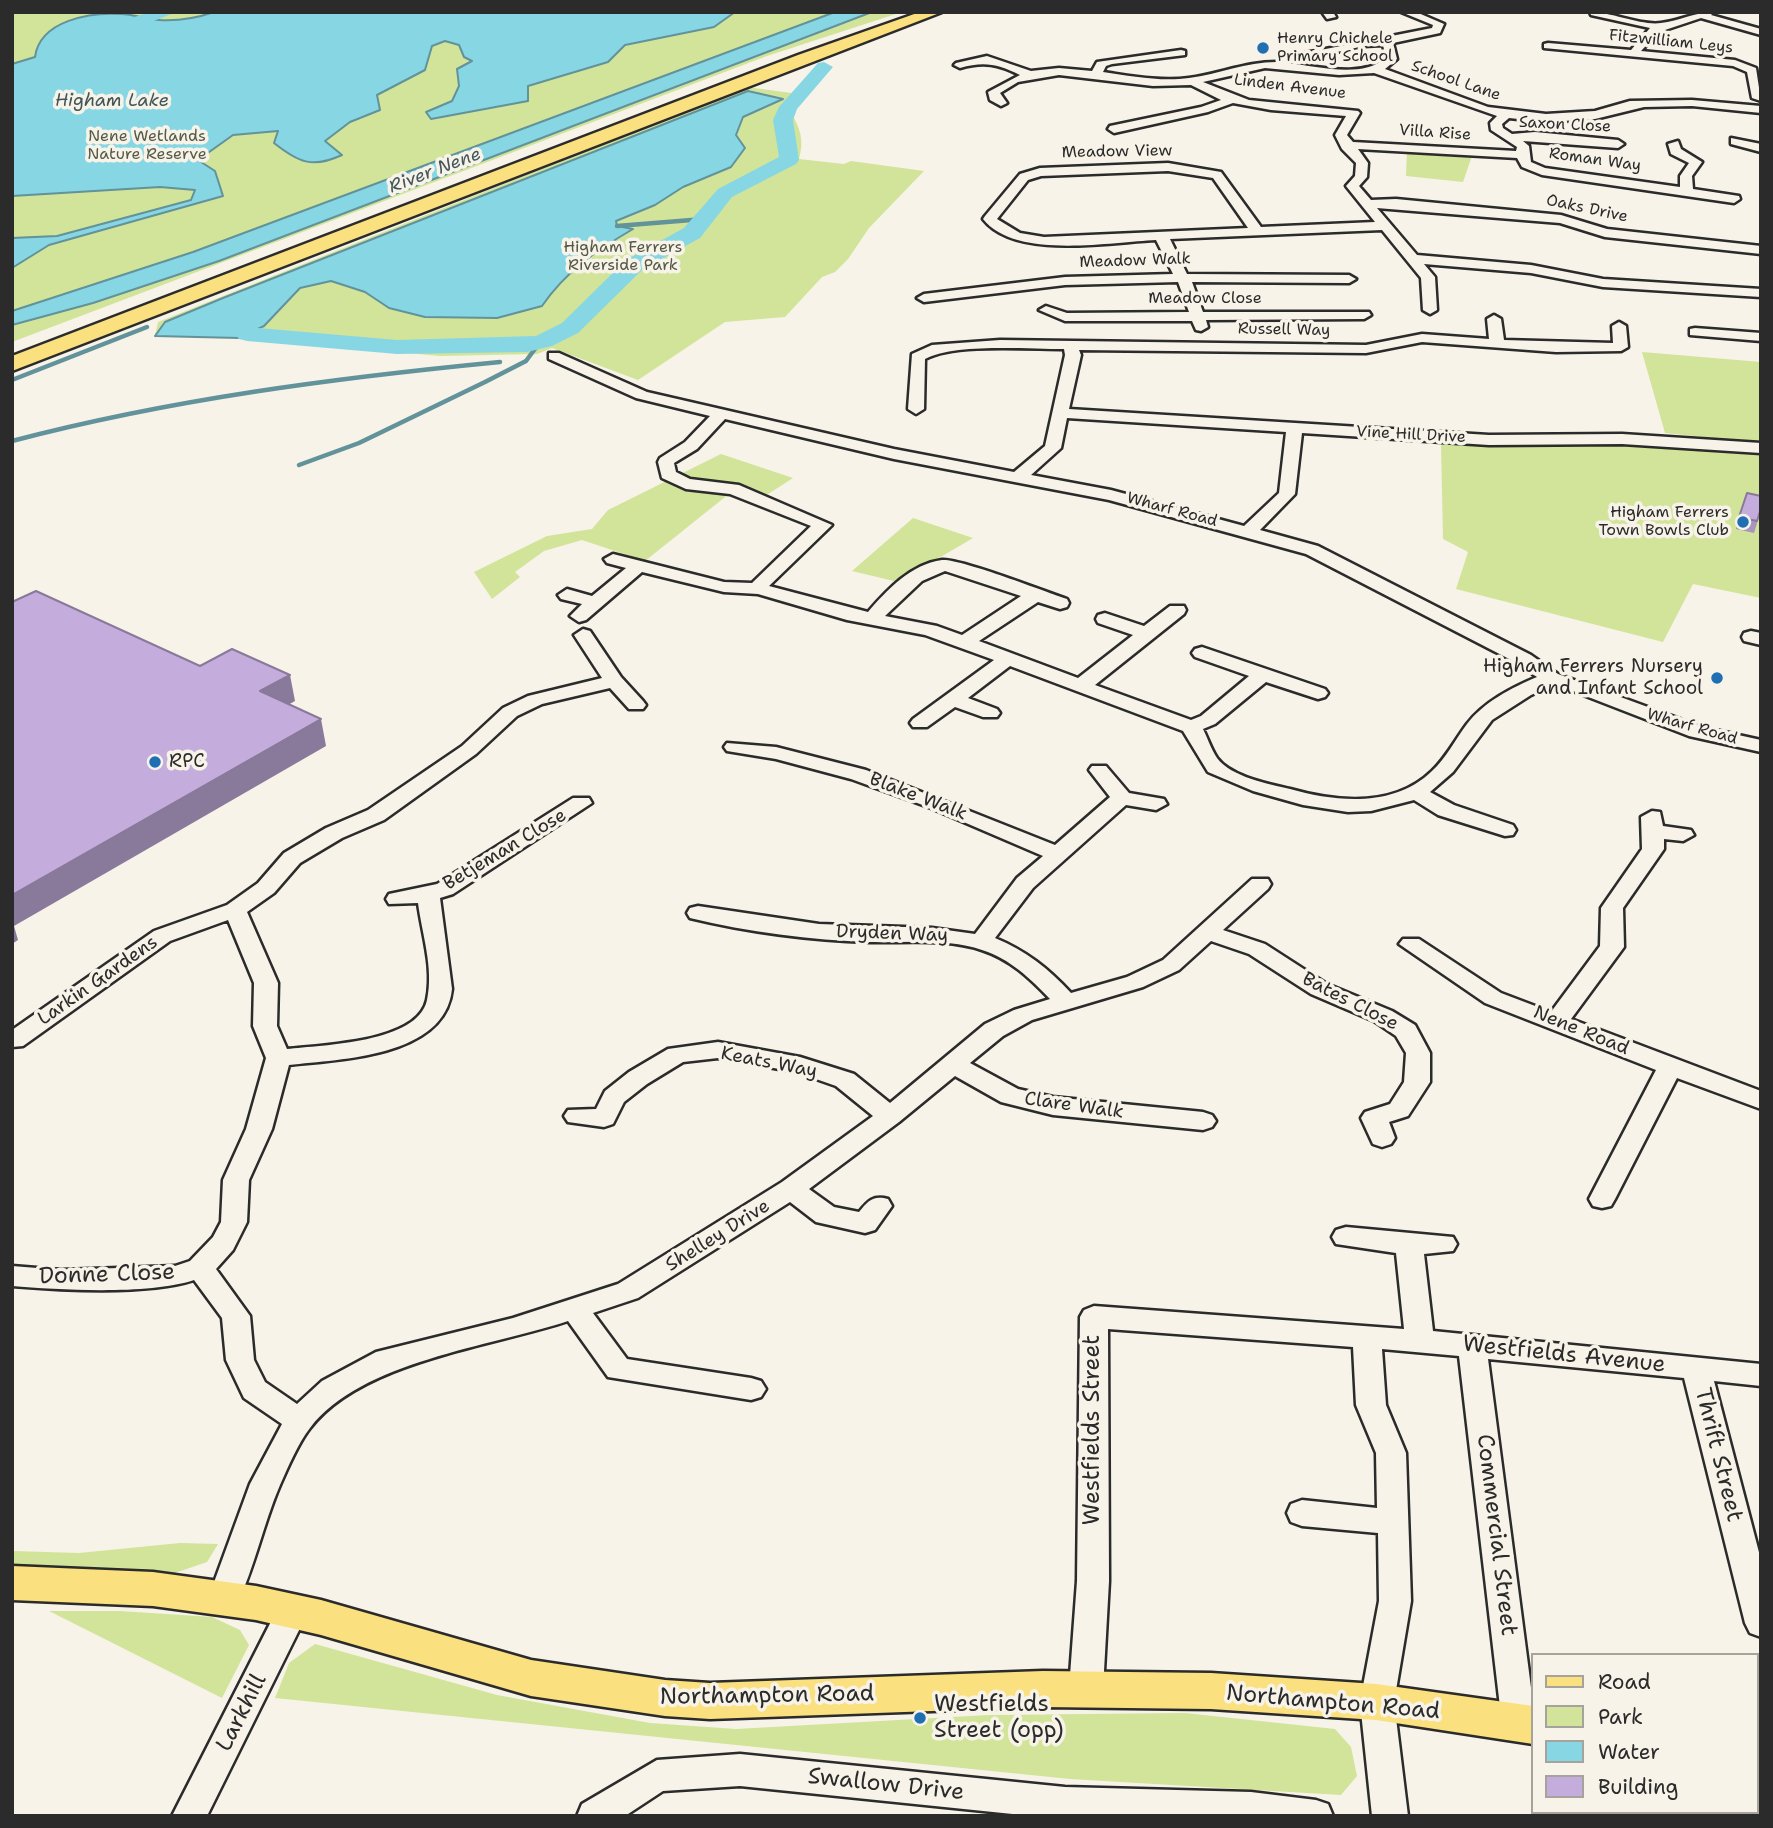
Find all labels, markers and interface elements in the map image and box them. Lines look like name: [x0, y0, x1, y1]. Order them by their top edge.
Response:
street label: Fitzwilliam Leys: [1608, 26, 1734, 58]
place label: Henry Chichele Primary School: [1277, 29, 1393, 67]
marker: Henry Chichele Primary School: [1255, 40, 1271, 56]
street label: School Lane: [1409, 57, 1503, 105]
street label: Linden Avenue: [1233, 71, 1347, 103]
water label: Higham Lake: [55, 90, 169, 112]
street label: Saxon Close: [1518, 113, 1612, 137]
street label: Villa Rise: [1398, 121, 1472, 145]
park label: Nene Wetlands Nature Reserve: [87, 127, 207, 165]
street label: Meadow View: [1062, 141, 1172, 163]
water label: River Nene: [386, 144, 484, 198]
street label: Roman Way: [1548, 144, 1642, 176]
street label: Oaks Drive: [1544, 191, 1630, 227]
park label: Higham Ferrers Riverside Park: [564, 238, 682, 276]
street label: Meadow Walk: [1079, 249, 1191, 273]
street label: Meadow Close: [1148, 289, 1262, 309]
street label: Russell Way: [1238, 320, 1330, 340]
street label: Vine Hill Drive: [1356, 423, 1466, 447]
street label: Wharf Road: [1125, 489, 1219, 531]
place label: Higham Ferrers Town Bowls Club: [1598, 503, 1729, 541]
marker: Higham Ferrers Town Bowls Club: [1735, 514, 1751, 530]
place label: Higham Ferrers Nursery and Infant School: [1483, 656, 1703, 700]
marker: Higham Ferrers Nursery and Infant School: [1709, 670, 1725, 686]
street label: Wharf Road: [1645, 705, 1739, 749]
place label: RPC: [169, 751, 205, 773]
marker: RPC: [147, 754, 163, 770]
street label: Blake Walk: [866, 768, 970, 826]
street label: Betjeman Close: [439, 804, 571, 896]
street label: Dryden Way: [836, 921, 948, 947]
street label: Larkin Gardens: [34, 931, 162, 1031]
street label: Bates Close: [1298, 968, 1402, 1036]
street label: Nene Road: [1530, 1001, 1632, 1061]
street label: Keats Way: [719, 1042, 819, 1084]
street label: Clare Walk: [1023, 1088, 1125, 1124]
street label: Shelley Drive: [662, 1195, 774, 1277]
street label: Donne Close: [39, 1259, 175, 1291]
street label: Westfields Avenue: [1461, 1331, 1667, 1379]
street label: Westfields Street: [1079, 1335, 1107, 1525]
street label: Thrift Street: [1688, 1385, 1748, 1525]
street label: Commercial Street: [1470, 1433, 1522, 1637]
legend: [1532, 1653, 1759, 1814]
text: Road: [1598, 1668, 1651, 1696]
street label: Larkhill: [211, 1670, 273, 1756]
street label: Northampton Road: [659, 1680, 875, 1712]
street label: Northampton Road: [1225, 1680, 1441, 1726]
place label: Westfields Street (opp): [934, 1691, 1064, 1745]
text: Park: [1598, 1703, 1643, 1731]
marker: Westfields Street (opp): [912, 1710, 928, 1726]
text: Water: [1598, 1738, 1660, 1766]
street label: Swallow Drive: [806, 1763, 966, 1807]
text: Building: [1598, 1773, 1678, 1801]

